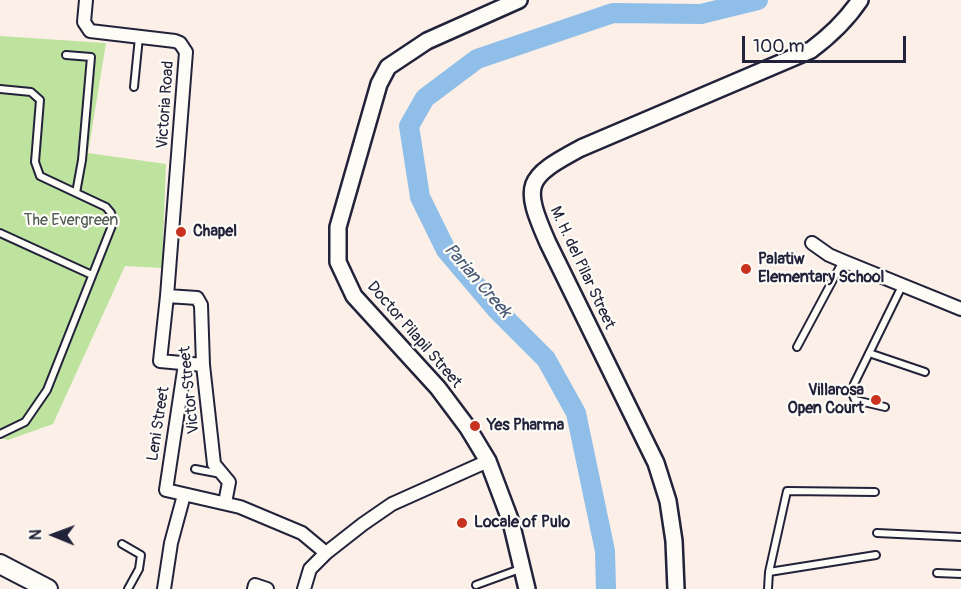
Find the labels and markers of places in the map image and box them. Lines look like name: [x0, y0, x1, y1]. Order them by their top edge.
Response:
place label: Chapel: [193, 222, 237, 242]
marker: Chapel: [174, 225, 188, 239]
place label: Palatiw Elementary School: [758, 250, 884, 288]
marker: Palatiw Elementary School: [739, 262, 753, 276]
place label: Villarosa Open Court: [788, 381, 864, 419]
marker: Villarosa Open Court: [869, 393, 883, 407]
place label: Yes Pharma: [487, 416, 564, 436]
marker: Yes Pharma: [468, 419, 482, 433]
place label: Locale of Pulo: [474, 513, 570, 533]
marker: Locale of Pulo: [455, 516, 469, 530]

